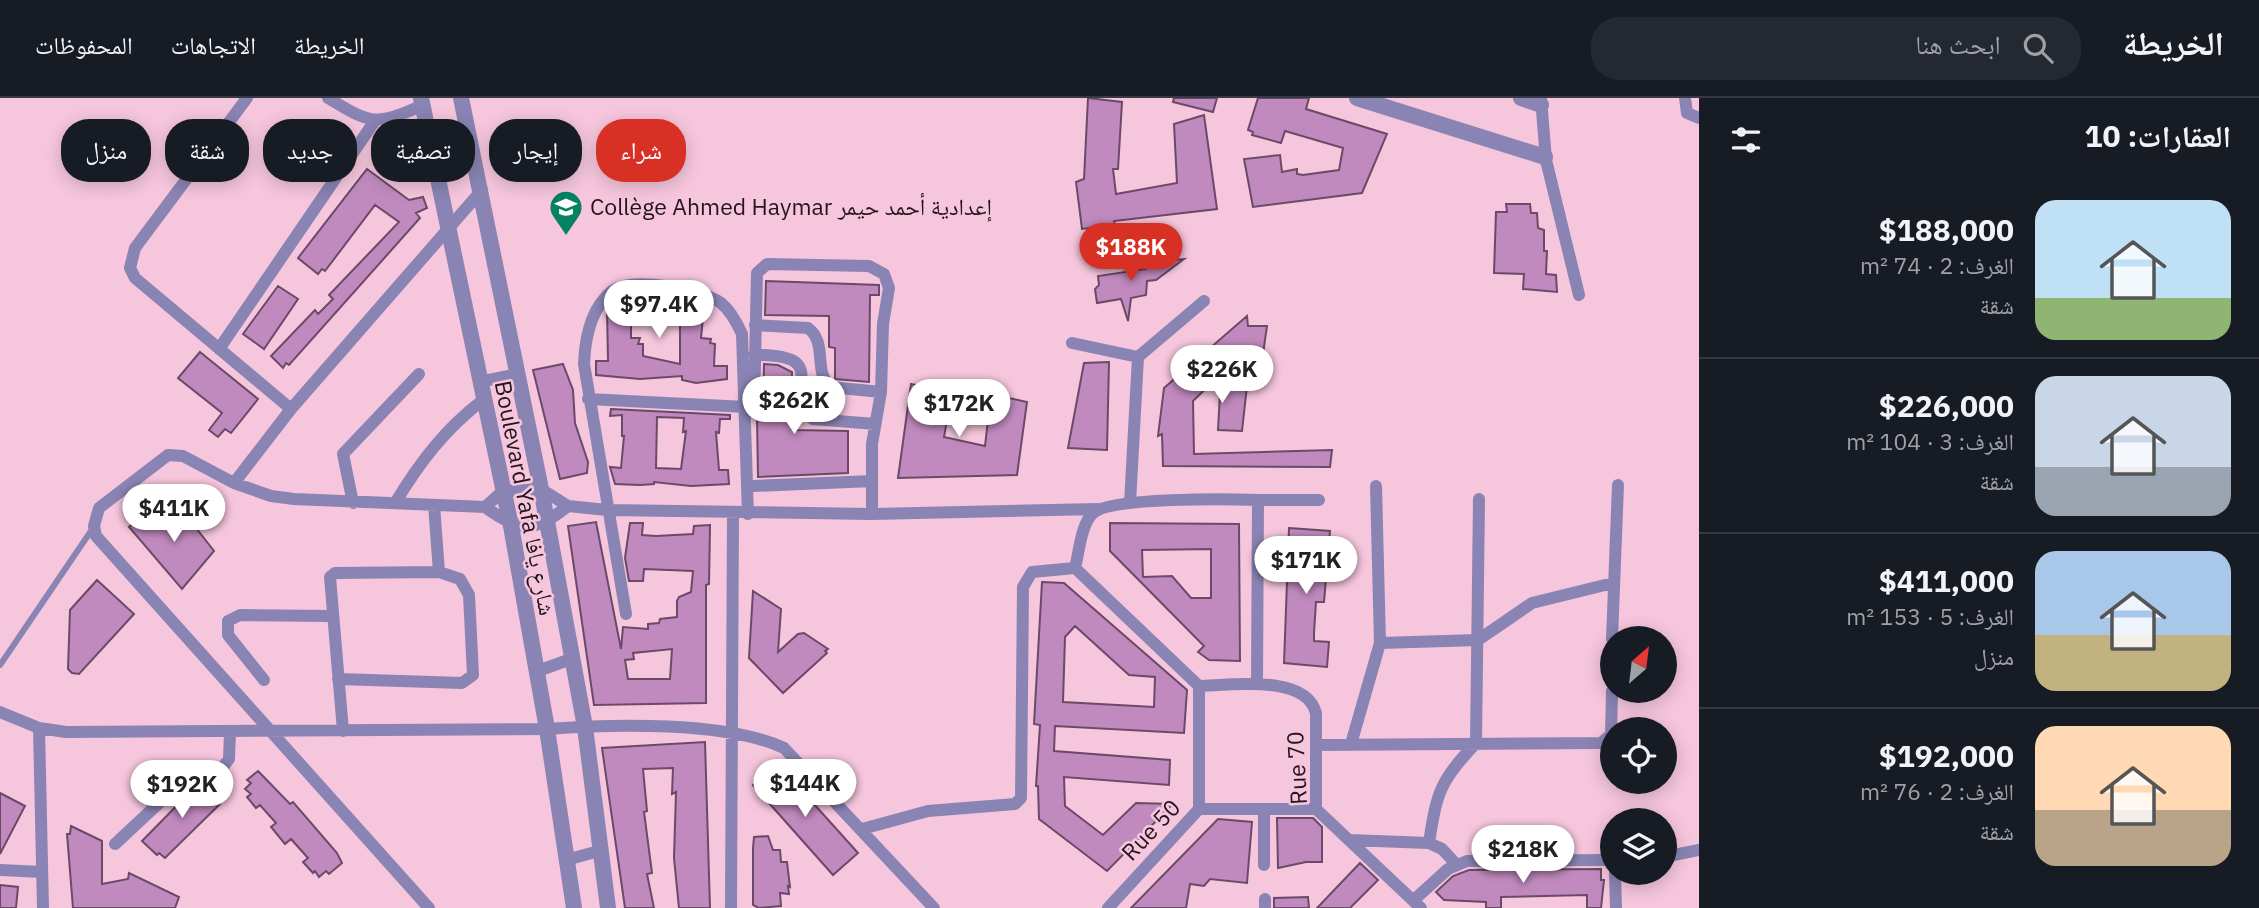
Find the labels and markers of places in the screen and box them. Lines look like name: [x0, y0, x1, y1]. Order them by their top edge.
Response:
school or university icon: Collège Ahmed Haymar إعدادية أحمد حيمر: [547, 188, 585, 237]
place label: Collège Ahmed Haymar إعدادية أحمد حيمر: [590, 191, 992, 222]
pin: $188K: [1082, 223, 1180, 283]
pin: $97.4K: [602, 280, 716, 340]
pin: $226K: [1173, 345, 1271, 405]
pin: $262K: [745, 376, 843, 436]
pin: $172K: [910, 380, 1008, 439]
pin: $411K: [125, 484, 223, 544]
pin: $171K: [1257, 536, 1355, 596]
pin: $192K: [133, 760, 231, 820]
pin: $144K: [756, 760, 854, 819]
pin: $218K: [1474, 826, 1572, 885]

